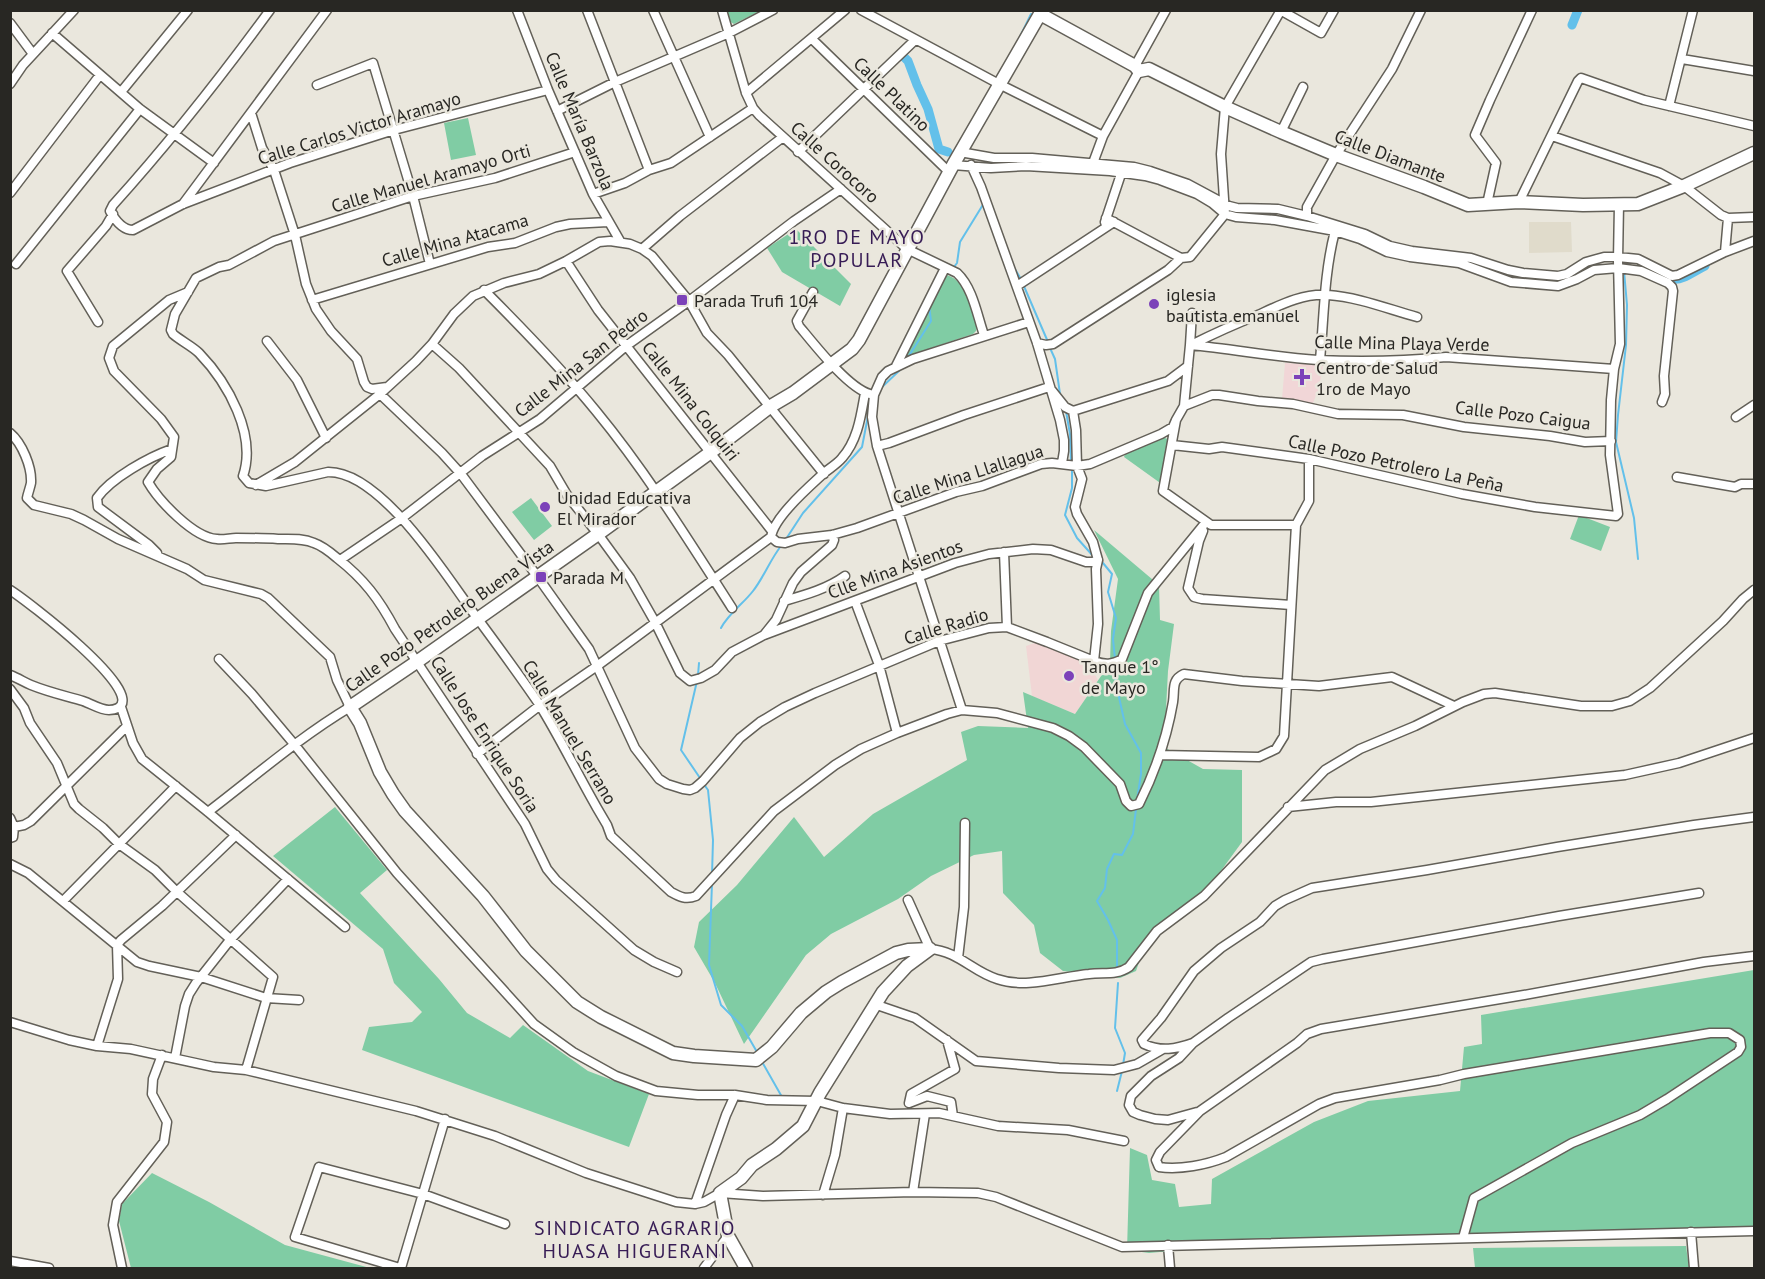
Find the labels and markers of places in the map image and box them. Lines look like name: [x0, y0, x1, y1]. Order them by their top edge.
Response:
place label: iglesia bautista emanuel: [1166, 283, 1300, 327]
place label: Parada Trufi 104: [694, 289, 818, 312]
marker: Parada Trufi 104: [675, 293, 689, 307]
marker: iglesia bautista emanuel: [1147, 297, 1161, 311]
place label: Centro de Salud 1ro de Mayo: [1316, 356, 1438, 400]
marker: Centro de Salud 1ro de Mayo: [1293, 368, 1311, 386]
place label: Unidad Educativa El Mirador: [557, 486, 691, 530]
marker: Unidad Educativa El Mirador: [538, 500, 552, 514]
place label: Parada M: [553, 566, 624, 589]
marker: Parada M: [534, 570, 548, 584]
place label: Tanque 1° de Mayo: [1081, 655, 1159, 699]
marker: Tanque 1° de Mayo: [1062, 669, 1076, 683]

